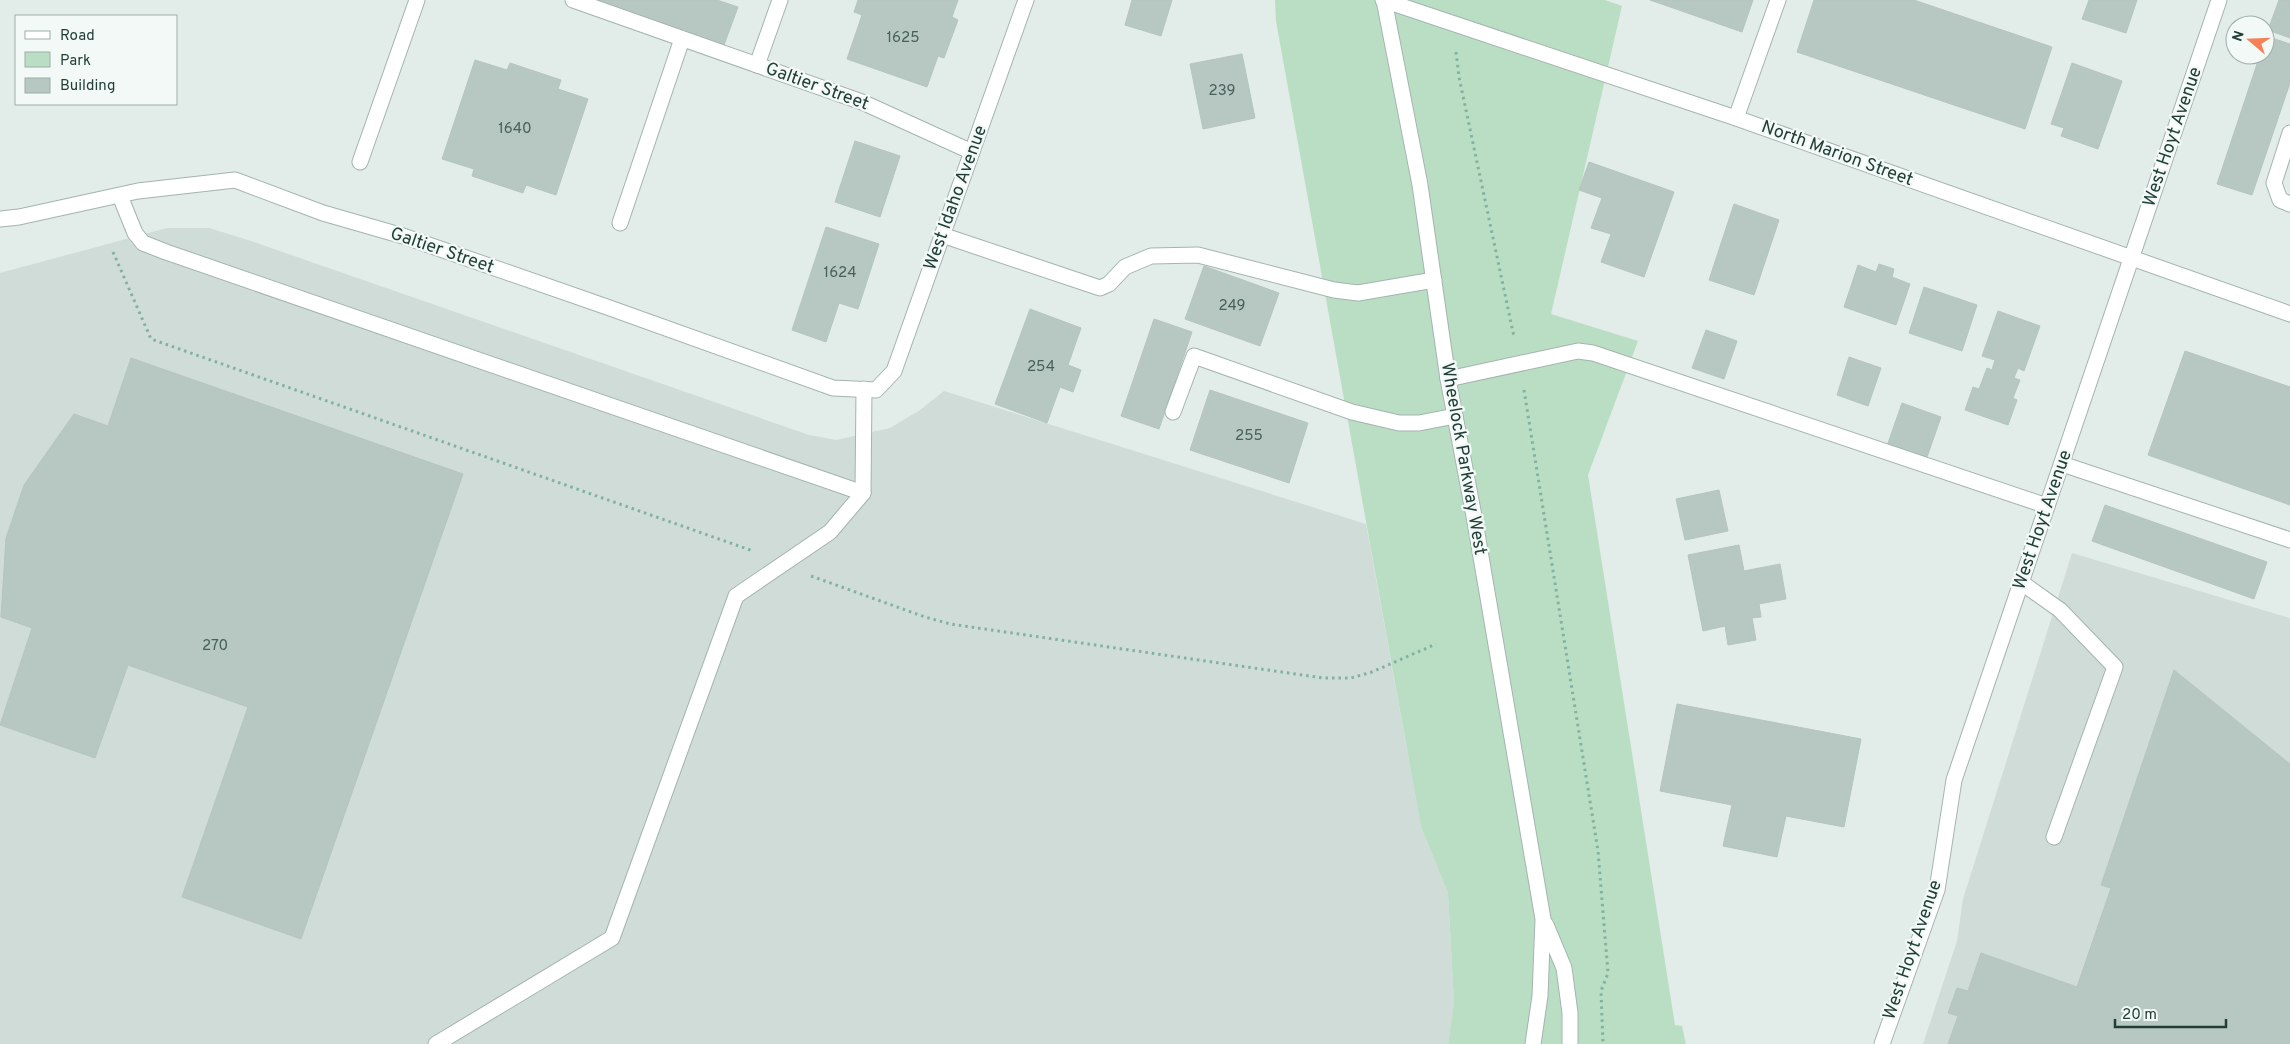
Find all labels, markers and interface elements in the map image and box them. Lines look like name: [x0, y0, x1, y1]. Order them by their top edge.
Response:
legend: [15, 15, 178, 105]
north arrow: [2225, 15, 2275, 65]
text: Road: [60, 27, 95, 46]
house number: 1625: [886, 29, 920, 48]
text: N: [2229, 29, 2249, 44]
text: Park: [60, 52, 91, 71]
street label: Galtier Street: [762, 58, 872, 116]
street label: West Hoyt Avenue: [2138, 64, 2208, 210]
text: Building: [60, 77, 115, 96]
house number: 239: [1209, 82, 1235, 101]
street label: North Marion Street: [1758, 116, 1916, 192]
house number: 1640: [498, 120, 532, 139]
street label: West Idaho Avenue: [919, 122, 993, 274]
street label: Galtier Street: [387, 223, 497, 279]
house number: 1624: [824, 264, 856, 283]
house number: 249: [1218, 297, 1246, 316]
house number: 254: [1027, 358, 1055, 377]
street label: Wheelock Parkway West: [1435, 361, 1491, 557]
house number: 255: [1235, 427, 1263, 446]
street label: West Hoyt Avenue: [2008, 447, 2078, 593]
house number: 270: [202, 637, 228, 656]
street label: West Hoyt Avenue: [1878, 877, 1948, 1023]
scale bar: [2115, 996, 2226, 1028]
text: 20 m: [2122, 1006, 2157, 1025]

